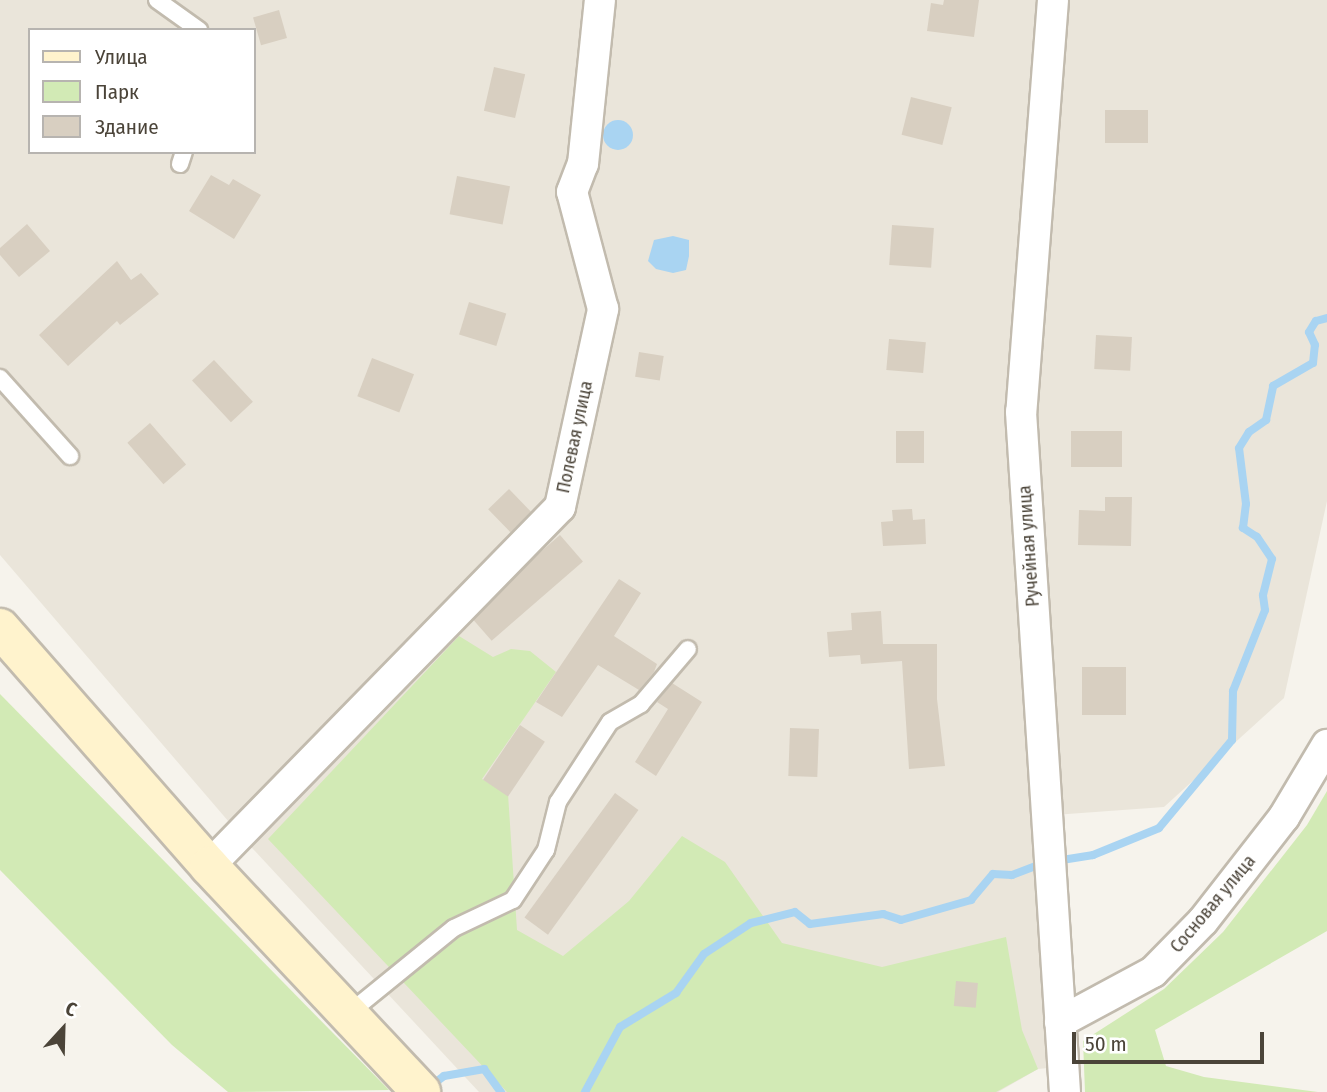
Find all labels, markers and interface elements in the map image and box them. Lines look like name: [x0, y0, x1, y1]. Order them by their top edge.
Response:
legend: [28, 28, 256, 154]
text: Улица: [95, 44, 148, 70]
text: Парк: [95, 79, 139, 105]
text: Здание: [95, 114, 159, 140]
street label: Полевая улица: [553, 379, 597, 495]
street label: Ручейная улица: [1014, 485, 1044, 607]
street label: Сосновая улица: [1166, 851, 1260, 957]
north arrow: [28, 994, 98, 1064]
text: С: [62, 997, 80, 1022]
scale bar: [1075, 1018, 1268, 1062]
text: 50 m: [1085, 1031, 1127, 1057]

